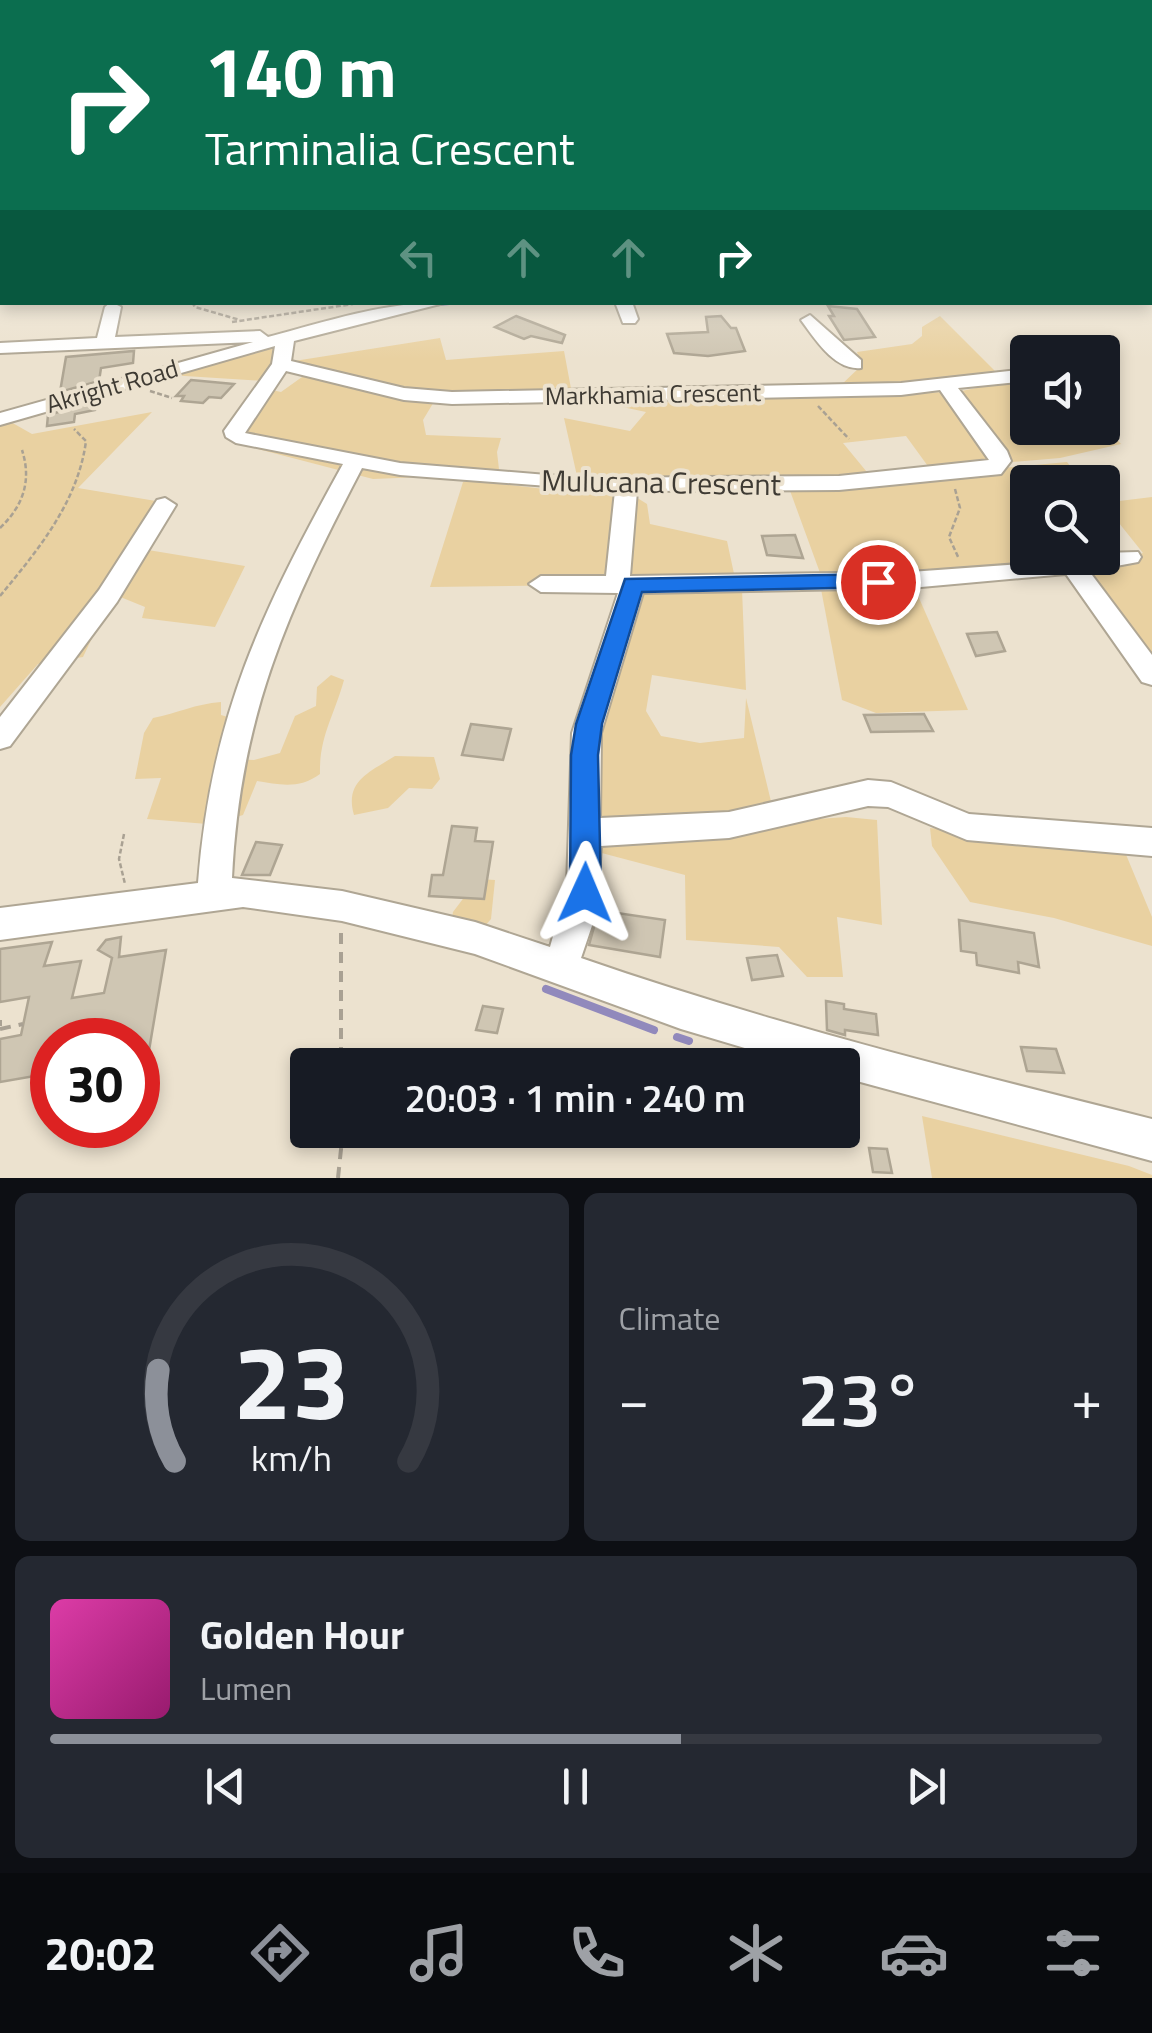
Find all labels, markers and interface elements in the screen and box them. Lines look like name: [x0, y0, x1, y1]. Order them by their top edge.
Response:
text: 140 m: [205, 18, 397, 124]
icon: right: [40, 40, 170, 170]
text: Tarminalia Crescent: [205, 114, 575, 182]
icon: left: [391, 230, 446, 285]
icon: ahead: [496, 230, 551, 285]
icon: ahead: [601, 230, 656, 285]
icon: right: [706, 230, 761, 285]
map controls: [1010, 335, 1120, 575]
button: sound: [1010, 335, 1120, 445]
street label: Akright Road: [42, 349, 182, 423]
street label: Markhamia Crescent: [545, 373, 762, 415]
street label: Mulucana Crescent: [541, 457, 782, 507]
button: search: [1010, 465, 1120, 575]
pin: [836, 540, 921, 625]
icon: arrive: [851, 555, 906, 610]
position arrow: [533, 841, 637, 945]
speed limit sign: 30: [30, 1018, 160, 1148]
text: 20:03 · 1 min · 240 m: [404, 1069, 746, 1127]
text: Climate: [619, 1294, 720, 1342]
text: 23: [234, 1301, 350, 1459]
text: 23°: [797, 1341, 923, 1455]
text: −: [619, 1357, 649, 1440]
text: +: [1071, 1357, 1102, 1440]
text: km/h: [251, 1430, 332, 1485]
text: Golden Hour: [200, 1606, 404, 1664]
text: Lumen: [200, 1664, 292, 1712]
icon: previous: [198, 1759, 253, 1814]
icon: pause: [548, 1759, 603, 1814]
icon: next: [899, 1759, 954, 1814]
icon: directions: [245, 1918, 315, 1988]
icon: music: [404, 1918, 474, 1988]
icon: phone: [562, 1918, 632, 1988]
icon: climate: [721, 1918, 791, 1988]
icon: car: [879, 1918, 949, 1988]
icon: filters: [1038, 1918, 1108, 1988]
text: 20:02: [44, 1919, 157, 1987]

